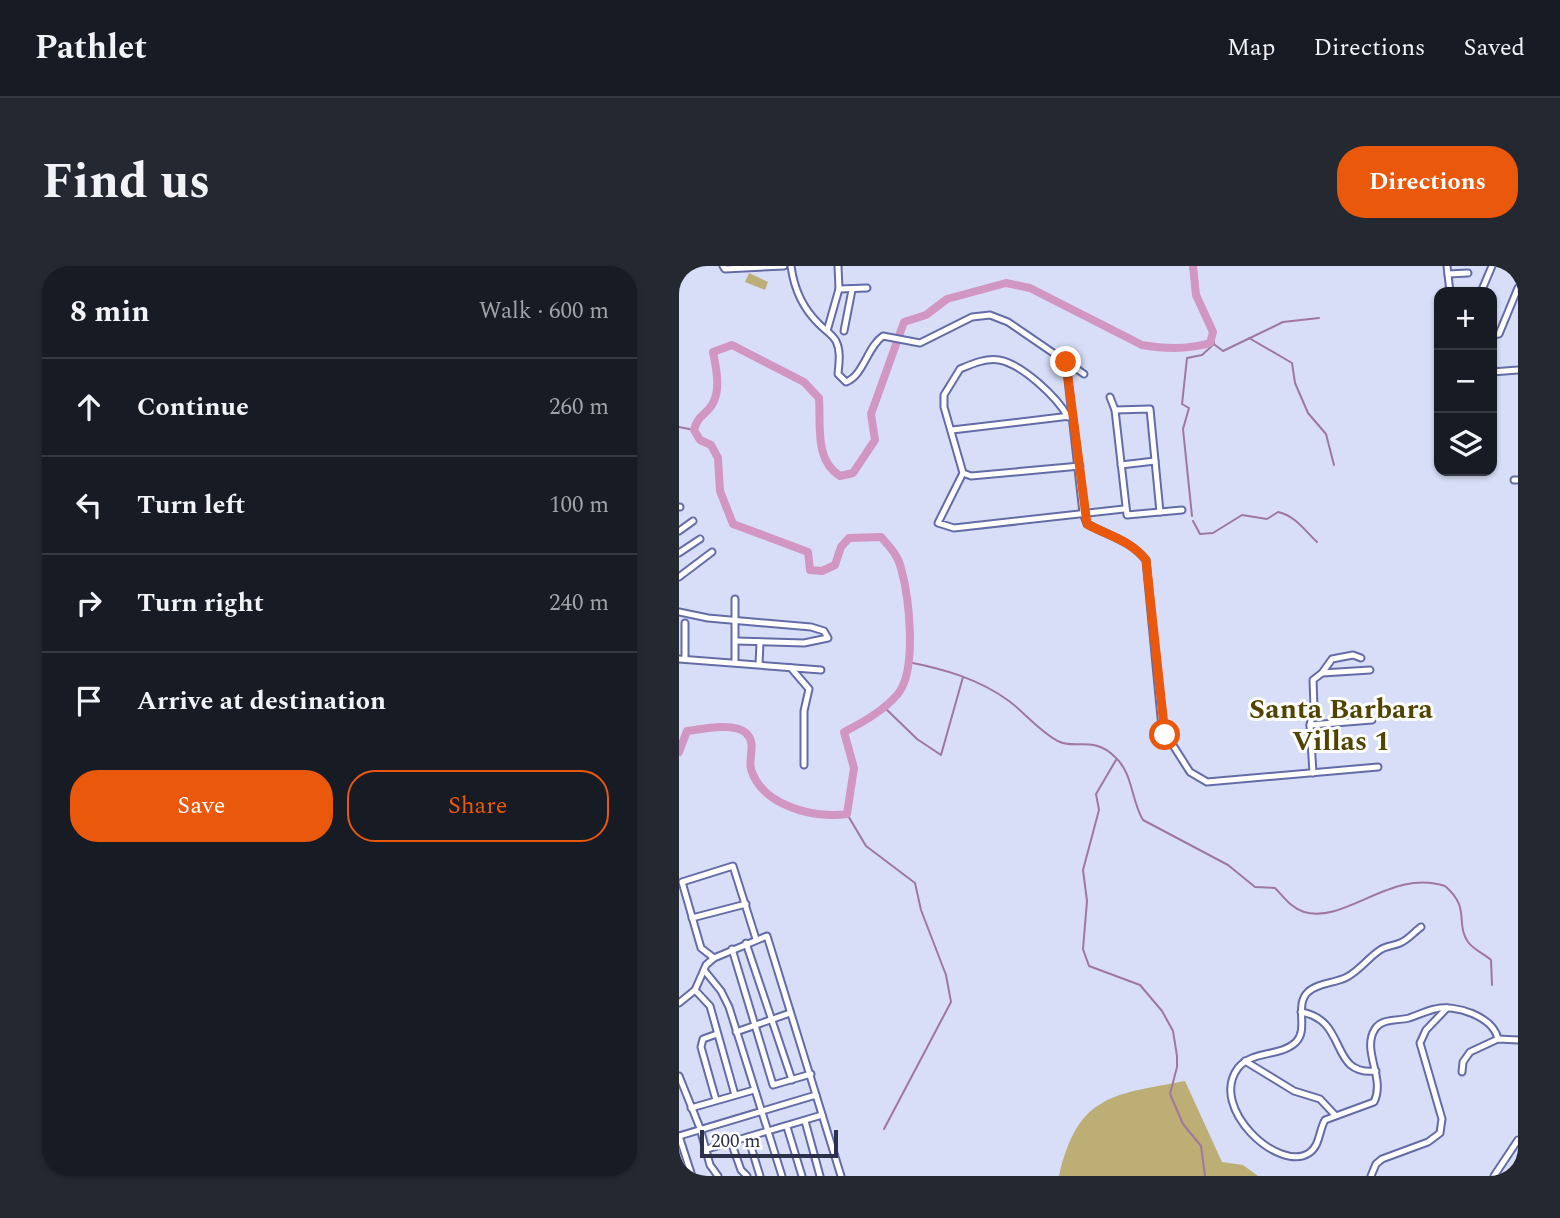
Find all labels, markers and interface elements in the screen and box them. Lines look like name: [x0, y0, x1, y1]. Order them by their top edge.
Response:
text: Pathlet: [35, 23, 147, 73]
text: Map: [1227, 30, 1275, 66]
text: Directions: [1313, 30, 1425, 66]
text: Saved: [1463, 30, 1525, 66]
text: Find us: [42, 145, 210, 220]
button: Directions: [1337, 146, 1518, 218]
map controls: [1434, 287, 1497, 476]
button: +: [1434, 287, 1497, 350]
text: 8 min: [70, 289, 150, 335]
text: Walk · 600 m: [479, 294, 609, 329]
route end: [1050, 346, 1081, 377]
button: −: [1434, 350, 1497, 413]
text: Continue: [137, 387, 249, 427]
icon: ahead: [70, 388, 108, 426]
text: 260 m: [549, 390, 609, 425]
button: layers: [1434, 413, 1497, 476]
text: Turn left: [137, 485, 245, 525]
icon: left: [70, 486, 108, 524]
text: 100 m: [549, 488, 609, 523]
text: Turn right: [137, 583, 264, 623]
icon: right: [70, 584, 108, 622]
text: 240 m: [549, 586, 609, 621]
text: Arrive at destination: [137, 681, 386, 721]
icon: arrive: [70, 682, 108, 720]
district label: Santa Barbara Villas 1: [1249, 688, 1433, 763]
route start: [1149, 719, 1180, 750]
button: Save: [70, 770, 333, 842]
button: Share: [347, 770, 609, 842]
scale bar: [700, 1127, 838, 1159]
text: 200 m: [711, 1127, 761, 1156]

